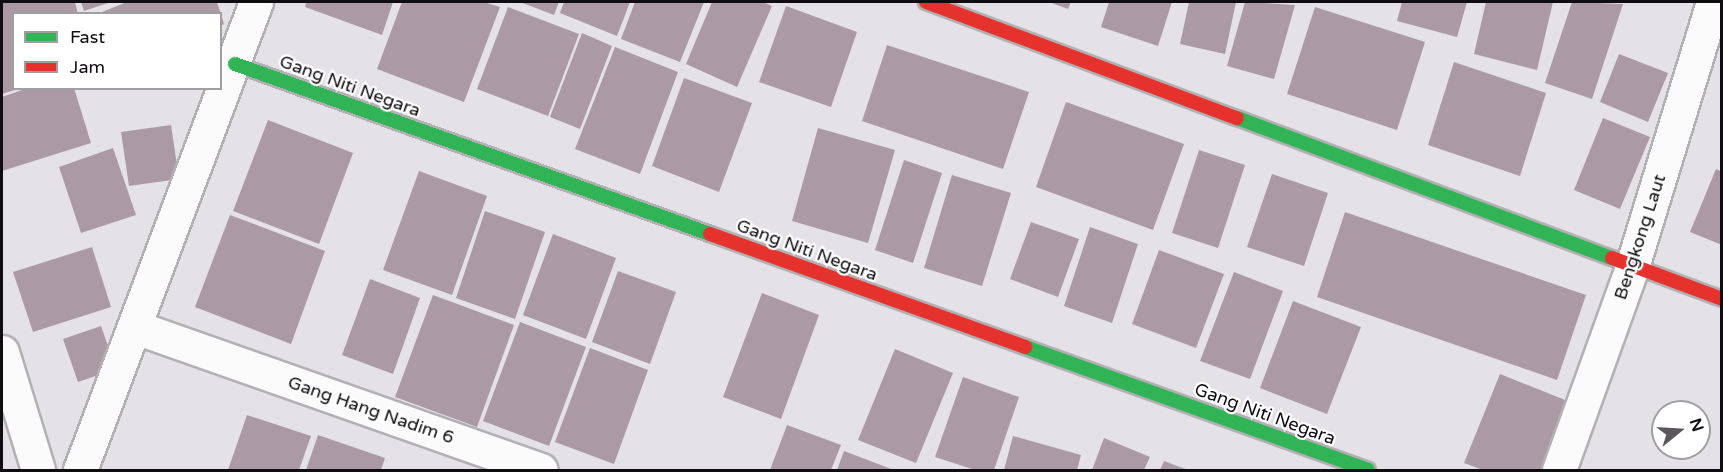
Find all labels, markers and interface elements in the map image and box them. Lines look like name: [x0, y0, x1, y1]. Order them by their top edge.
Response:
legend: [12, 12, 222, 90]
text: Fast: [70, 26, 105, 48]
street label: Gang Niti Negara: [277, 50, 423, 122]
text: Jam: [70, 56, 105, 78]
street label: Bengkong Laut: [1610, 171, 1670, 303]
street label: Gang Niti Negara: [734, 214, 880, 286]
street label: Gang Hang Nadim 6: [285, 371, 457, 449]
street label: Gang Niti Negara: [1192, 378, 1338, 450]
north arrow: [1651, 400, 1711, 460]
text: N: [1685, 416, 1708, 434]

